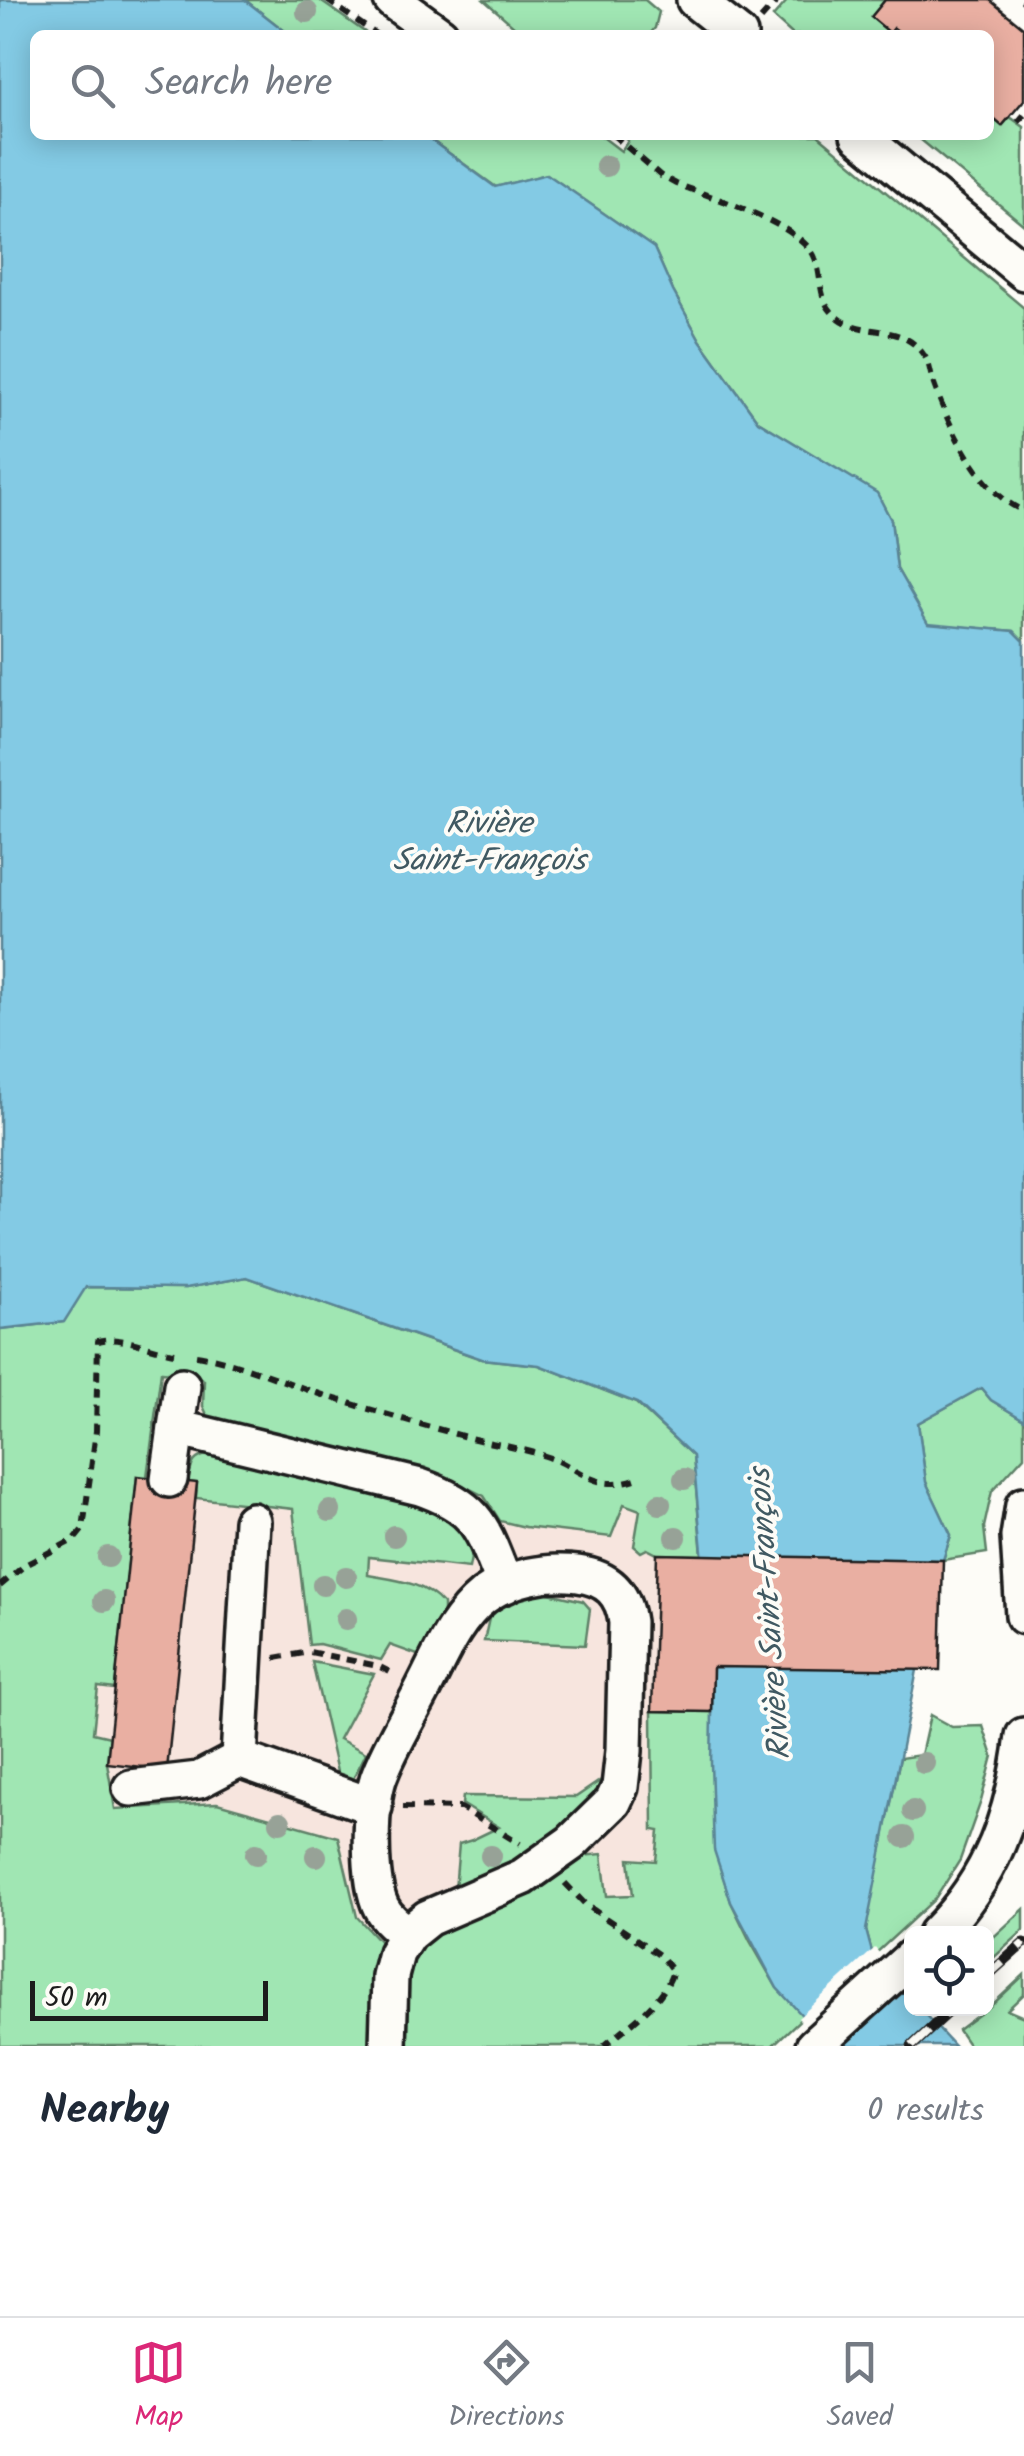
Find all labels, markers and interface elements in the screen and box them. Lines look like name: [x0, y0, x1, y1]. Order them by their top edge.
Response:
search box: [30, 30, 994, 140]
text: Search here: [145, 55, 332, 115]
icon: search: [65, 58, 120, 113]
water label: Rivière Saint-François: [392, 799, 589, 887]
water label: Rivière Saint-François: [735, 1463, 807, 1762]
map controls: [904, 1926, 994, 2016]
button: locate: [904, 1926, 994, 2016]
scale bar: [30, 1976, 268, 2020]
text: 50 m: [45, 1976, 108, 2021]
text: Nearby: [40, 2078, 169, 2145]
text: 0 results: [867, 2086, 984, 2137]
tab: Map: [131, 2335, 186, 2440]
tab: Directions: [448, 2335, 564, 2440]
tab: Saved: [827, 2335, 893, 2440]

